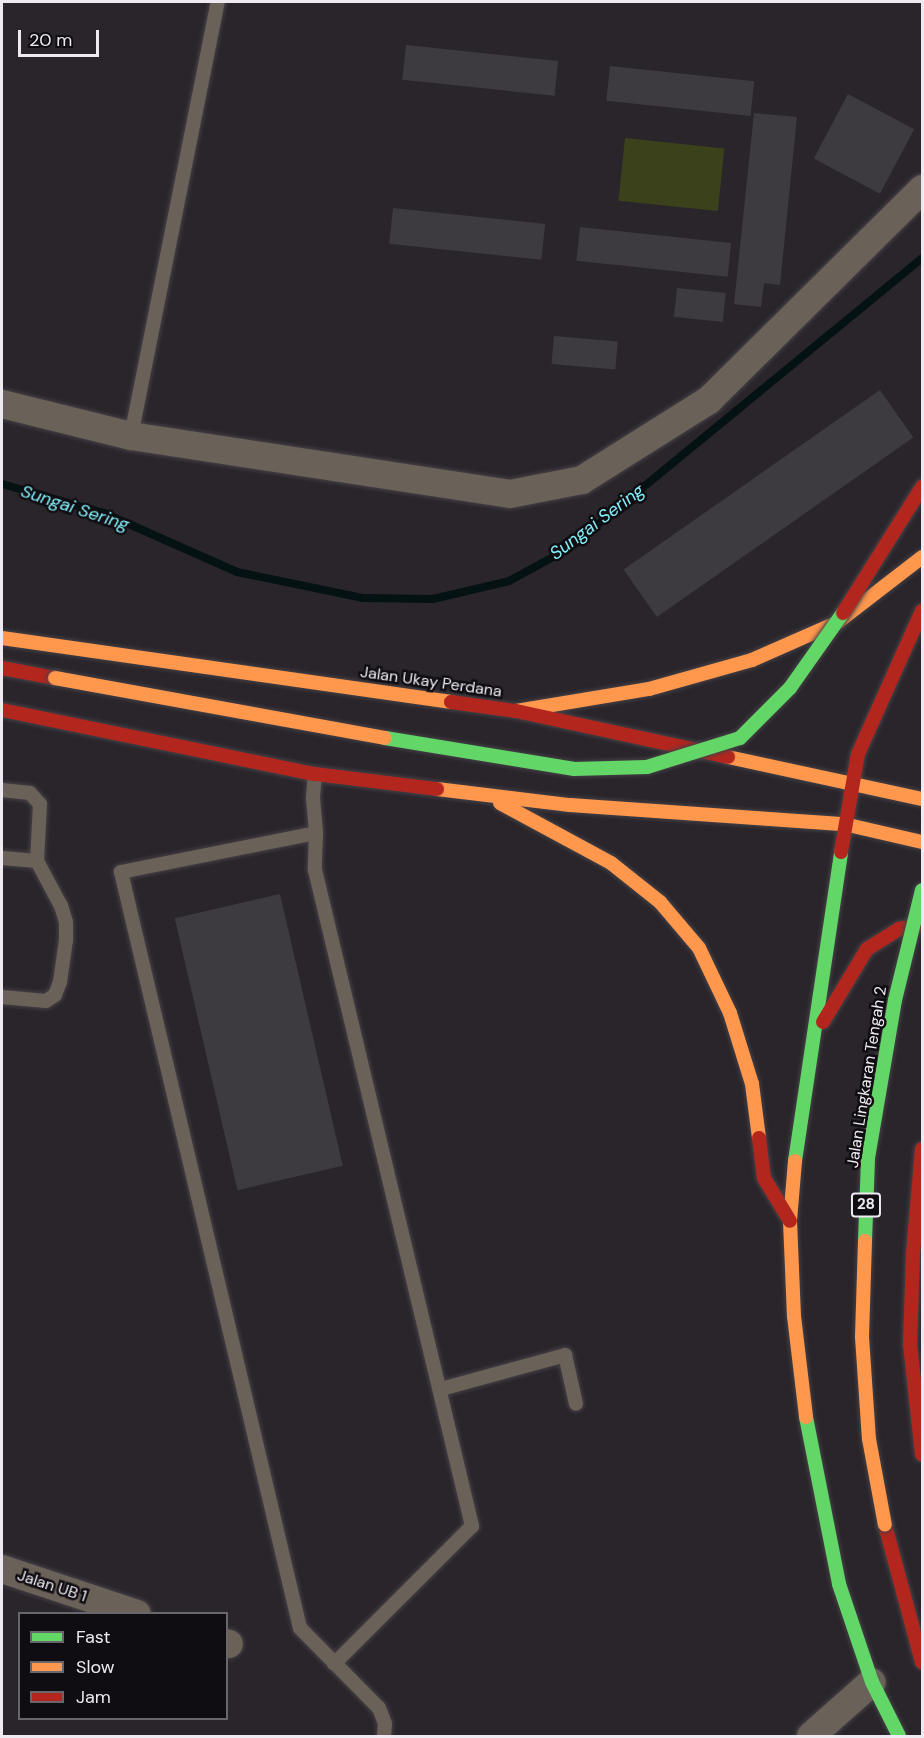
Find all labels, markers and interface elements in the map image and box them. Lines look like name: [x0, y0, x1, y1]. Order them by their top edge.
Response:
scale bar: [21, 18, 102, 56]
text: 20 m: [29, 28, 72, 52]
water label: Sungai Sering: [18, 480, 132, 536]
water label: Sungai Sering: [546, 480, 648, 564]
street label: Jalan Ukay Perdana: [359, 663, 503, 701]
street label: Jalan Lingkaran Tengah 2: [843, 985, 891, 1169]
road number: 28: [850, 1193, 882, 1217]
street label: Jalan UB 1: [15, 1566, 89, 1606]
legend: [18, 1612, 228, 1720]
text: Fast: [76, 1625, 111, 1649]
text: Slow: [76, 1655, 115, 1679]
text: Jam: [76, 1685, 111, 1709]

